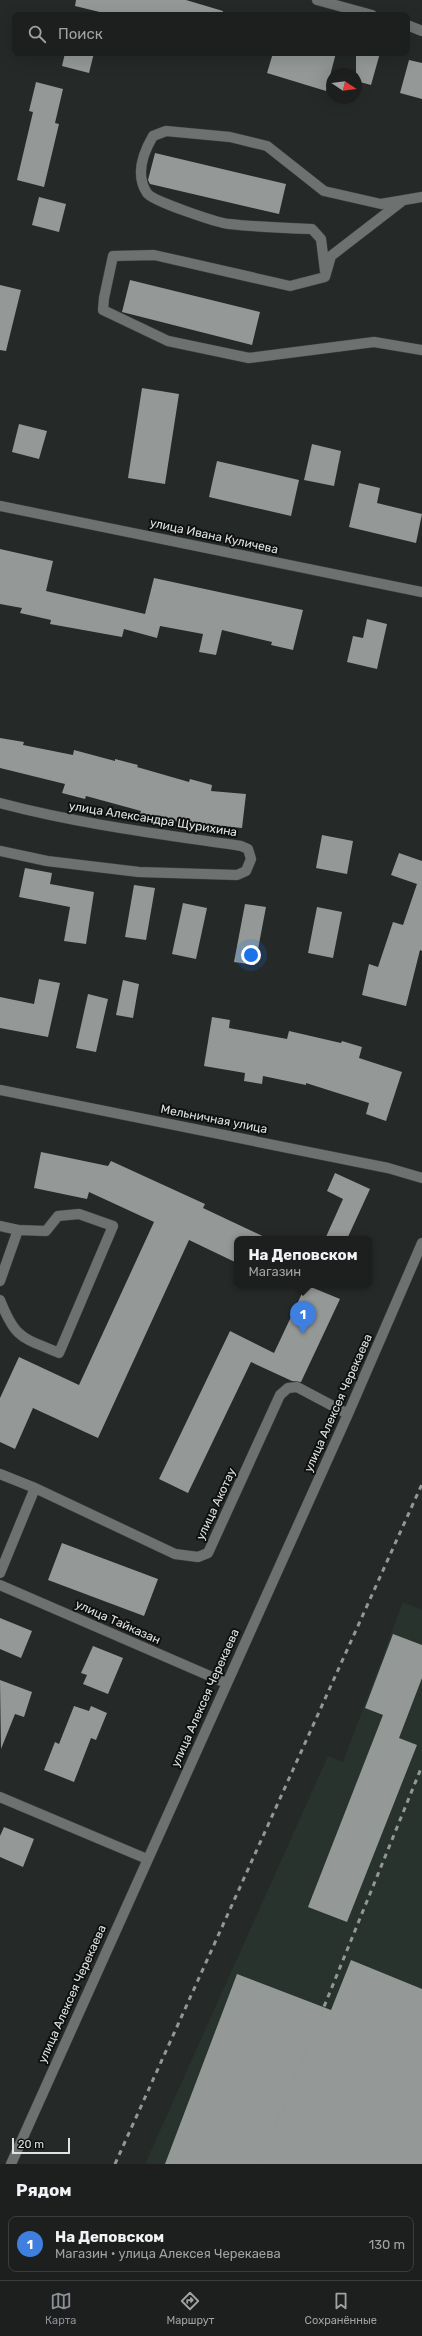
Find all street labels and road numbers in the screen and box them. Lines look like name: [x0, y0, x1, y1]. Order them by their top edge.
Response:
street label: улица Ивана Куличева: [149, 516, 279, 556]
street label: улица Александра Щурихина: [68, 799, 238, 839]
street label: Мельничная улица: [160, 1102, 268, 1136]
street label: улица Алексея Черекаева: [301, 1332, 375, 1474]
street label: улица Акотау: [193, 1465, 239, 1542]
street label: улица Тайказан: [73, 1597, 163, 1647]
street label: улица Алексея Черекаева: [168, 1627, 242, 1769]
street label: улица Алексея Черекаева: [35, 1923, 109, 2065]

